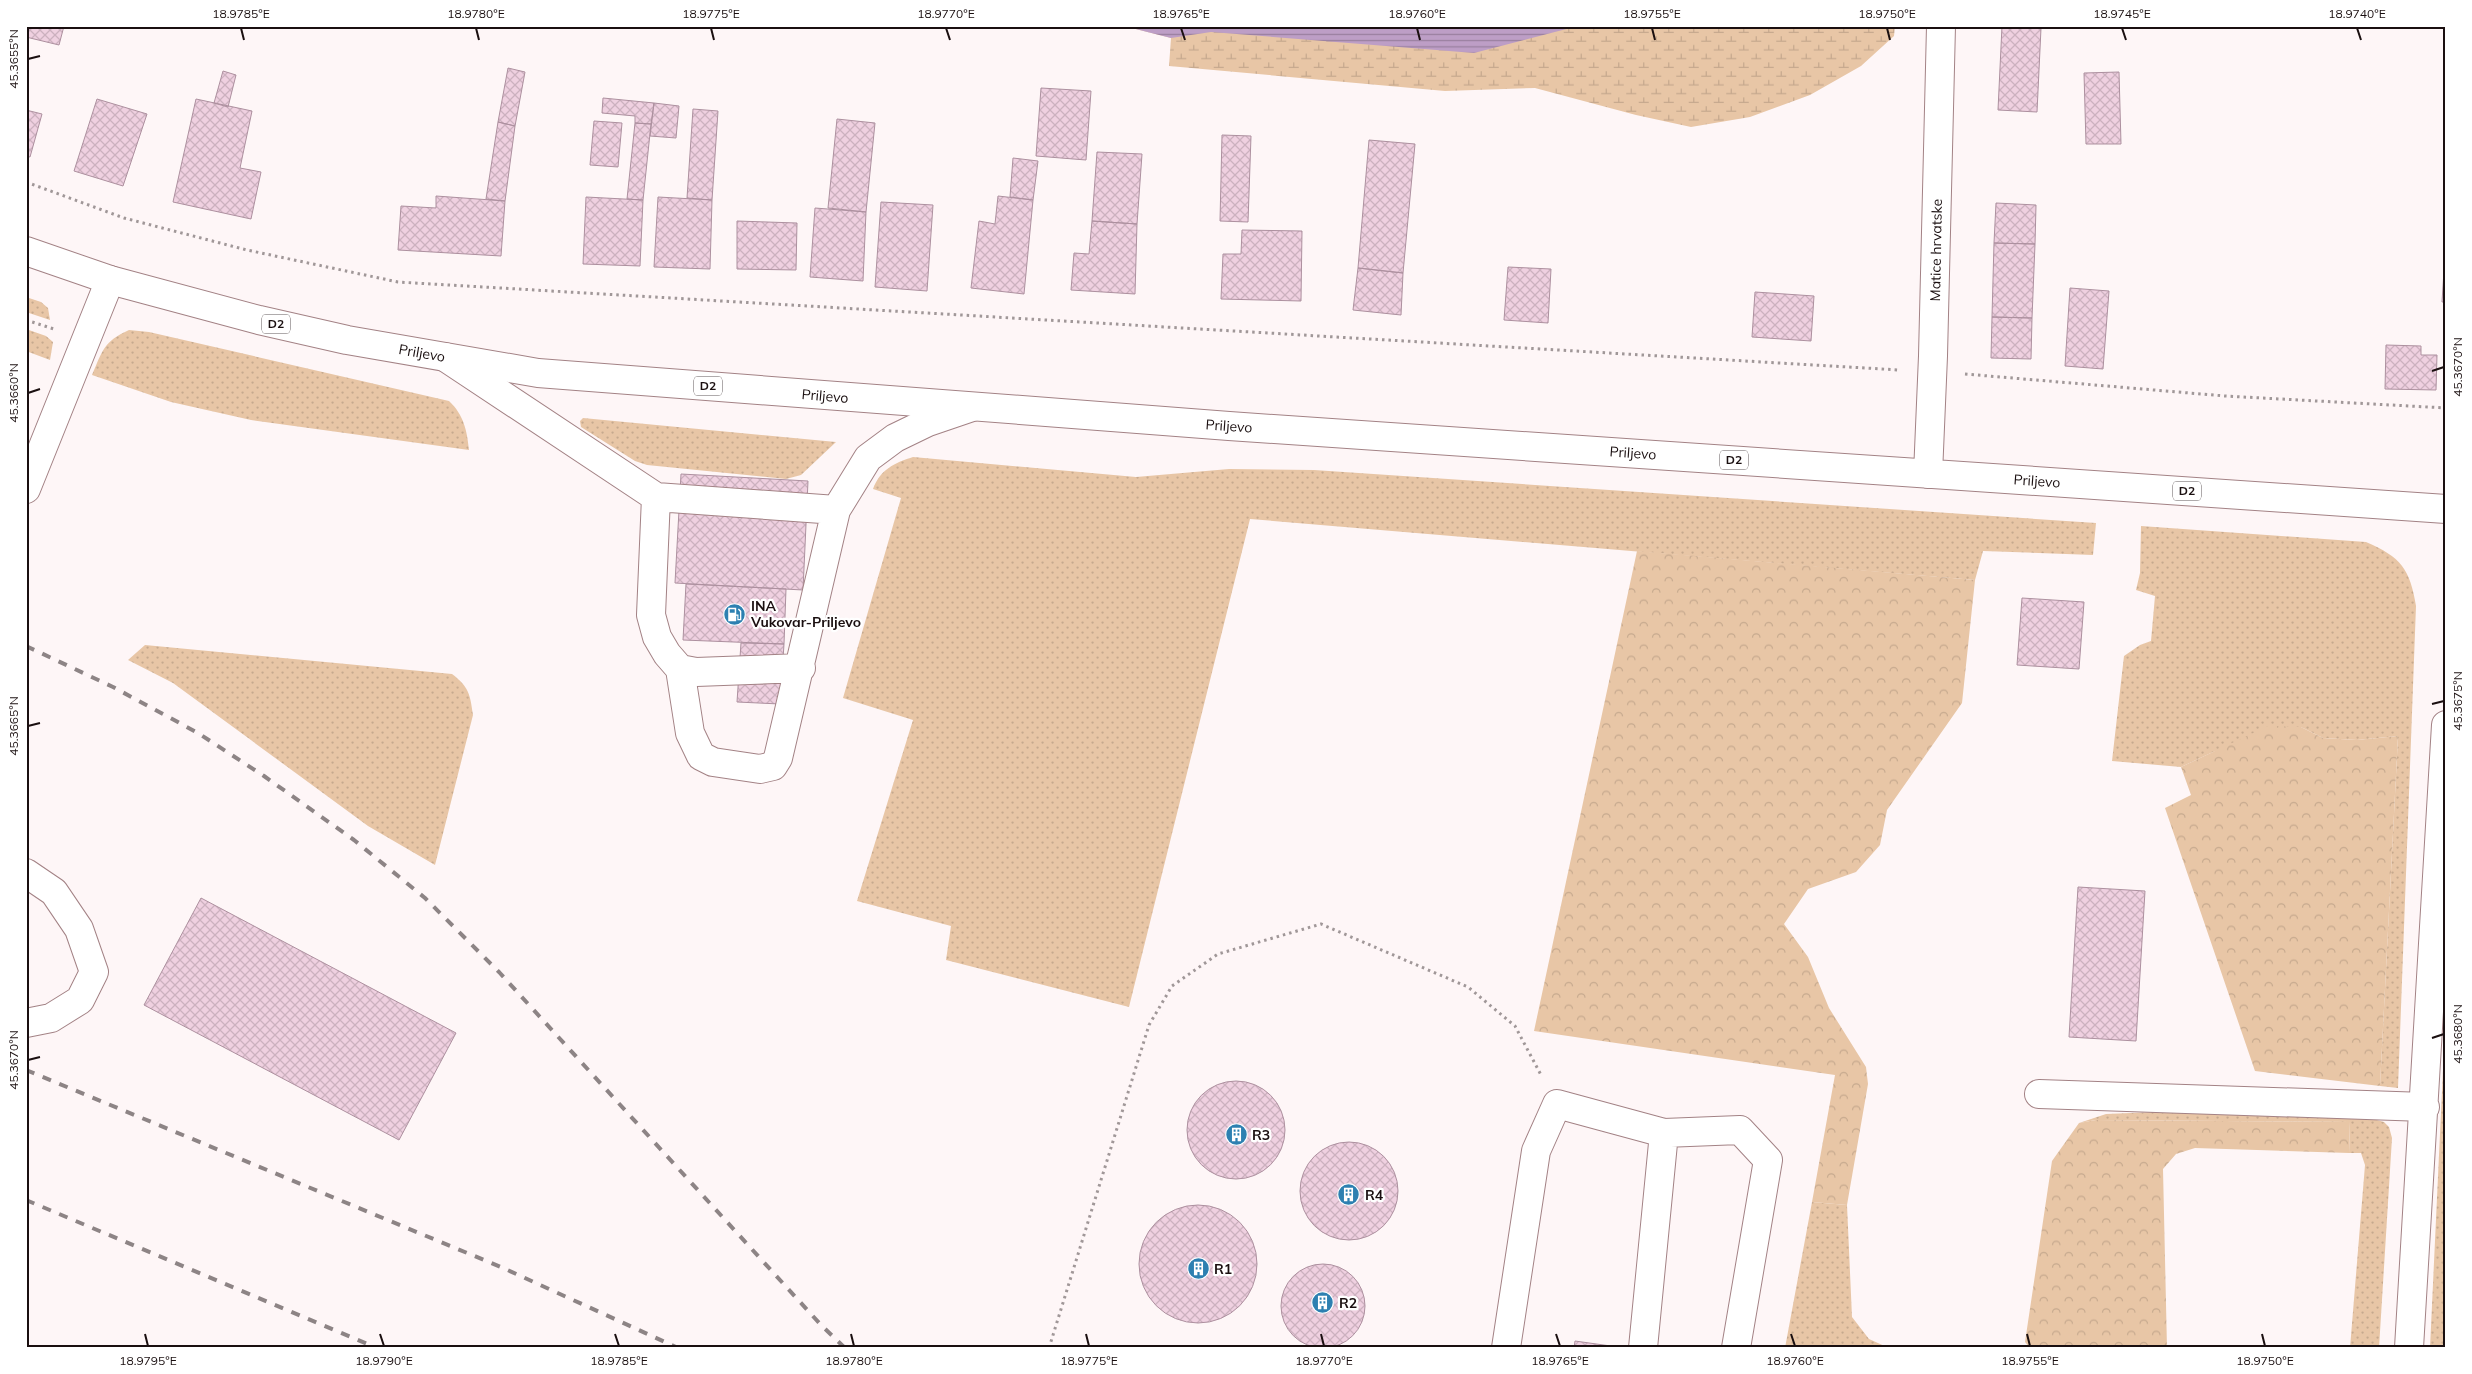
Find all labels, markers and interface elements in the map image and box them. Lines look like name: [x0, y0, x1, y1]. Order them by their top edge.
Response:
text: 18.9785°E: [212, 6, 270, 21]
text: 18.9780°E: [447, 6, 505, 21]
text: 18.9775°E: [682, 6, 740, 21]
text: 18.9770°E: [917, 6, 975, 21]
text: 18.9765°E: [1152, 6, 1210, 21]
text: 18.9760°E: [1388, 6, 1446, 21]
text: 18.9755°E: [1623, 6, 1681, 21]
text: 18.9750°E: [1858, 6, 1916, 21]
text: 18.9745°E: [2093, 6, 2151, 21]
text: 18.9740°E: [2328, 6, 2386, 21]
text: 45.3655°N: [6, 29, 21, 89]
street label: Matice hrvatske: [1926, 199, 1946, 301]
road number: D2: [262, 314, 290, 334]
text: 45.3670°N: [2450, 337, 2465, 397]
street label: Priljevo: [397, 340, 447, 366]
text: 45.3660°N: [6, 363, 21, 423]
road number: D2: [694, 376, 722, 396]
street label: Priljevo: [801, 385, 849, 407]
street label: Priljevo: [1205, 415, 1253, 437]
street label: Priljevo: [1609, 442, 1657, 464]
road number: D2: [1720, 450, 1748, 470]
street label: Priljevo: [2013, 470, 2061, 492]
road number: D2: [2173, 482, 2201, 501]
place label: INA Vukovar-Priljevo: [750, 597, 861, 631]
fuel station icon: INA Vukovar-Priljevo: [723, 602, 747, 626]
text: 45.3675°N: [2450, 671, 2465, 731]
text: 45.3665°N: [6, 696, 21, 756]
text: 45.3680°N: [2450, 1004, 2465, 1064]
text: 45.3670°N: [6, 1030, 21, 1090]
building icon: R3: [1224, 1123, 1248, 1147]
place label: R3: [1252, 1126, 1270, 1144]
building icon: R4: [1337, 1183, 1361, 1207]
place label: R4: [1365, 1186, 1384, 1204]
building icon: R1: [1186, 1257, 1210, 1281]
place label: R1: [1214, 1260, 1232, 1278]
building icon: R2: [1311, 1291, 1335, 1315]
place label: R2: [1339, 1294, 1357, 1312]
text: 18.9795°E: [119, 1353, 177, 1368]
text: 18.9790°E: [355, 1353, 413, 1368]
text: 18.9785°E: [590, 1353, 648, 1368]
text: 18.9780°E: [825, 1353, 883, 1368]
text: 18.9775°E: [1060, 1353, 1118, 1368]
text: 18.9770°E: [1295, 1353, 1353, 1368]
text: 18.9765°E: [1531, 1353, 1589, 1368]
text: 18.9760°E: [1766, 1353, 1824, 1368]
text: 18.9755°E: [2001, 1353, 2059, 1368]
text: 18.9750°E: [2236, 1353, 2294, 1368]

